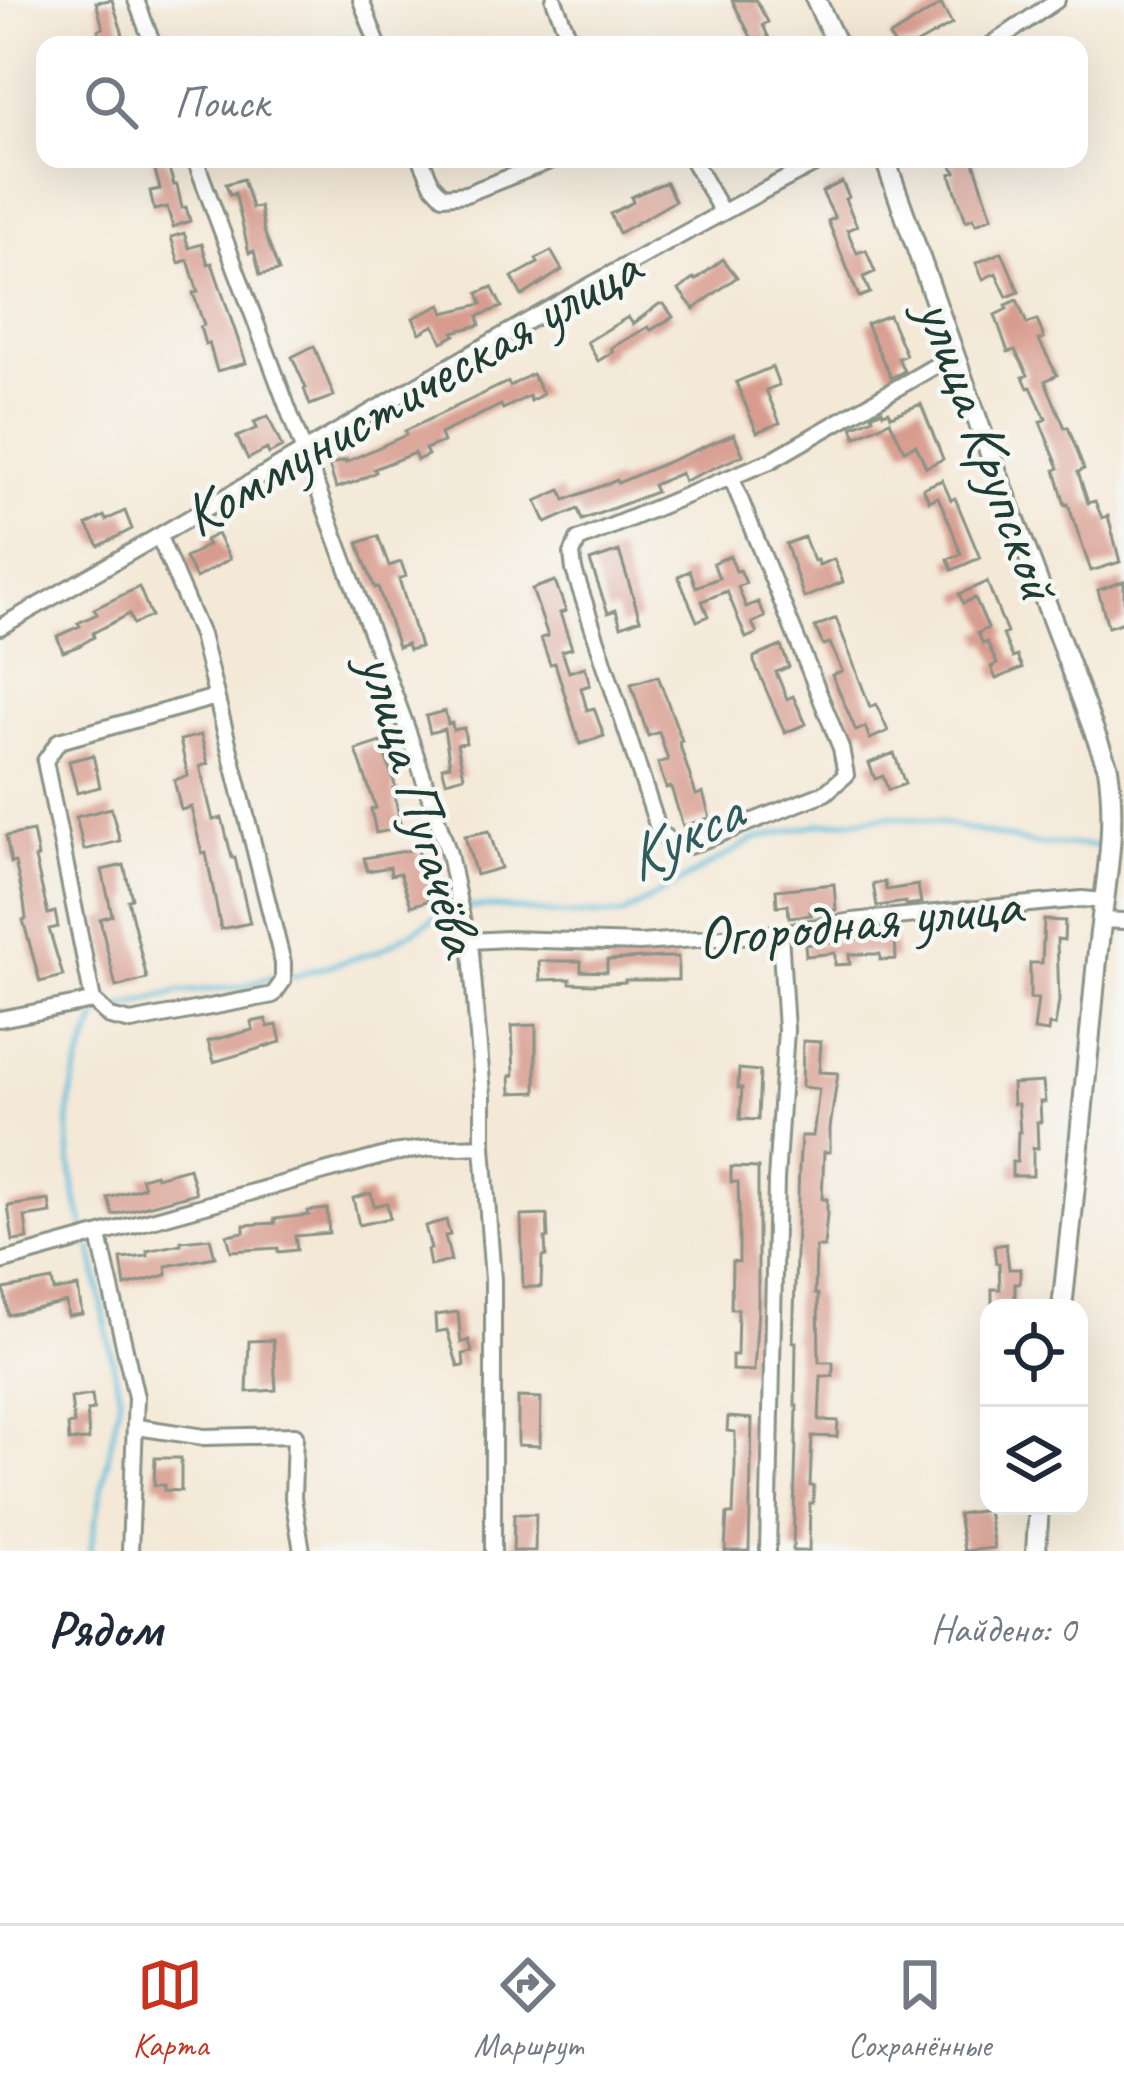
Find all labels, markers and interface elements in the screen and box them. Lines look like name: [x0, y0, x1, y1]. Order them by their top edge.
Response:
search box: [36, 36, 1088, 168]
icon: search: [78, 69, 144, 135]
text: Поиск: [174, 74, 269, 131]
street label: Коммунистическая улица: [168, 227, 657, 553]
street label: улица Крупской: [898, 285, 1080, 613]
street label: улица Пугачёва: [341, 642, 501, 967]
water label: Кукса: [610, 771, 759, 899]
street label: Огородная улица: [693, 866, 1029, 976]
map controls: [980, 1299, 1088, 1515]
button: locate: [980, 1299, 1088, 1407]
button: layers: [980, 1407, 1088, 1515]
text: Рядом: [48, 1597, 162, 1661]
text: Найдено: 0: [931, 1605, 1076, 1654]
tab: Карта: [133, 1952, 208, 2066]
tab: Маршрут: [474, 1952, 583, 2066]
tab: Сохранённые: [848, 1952, 991, 2066]

